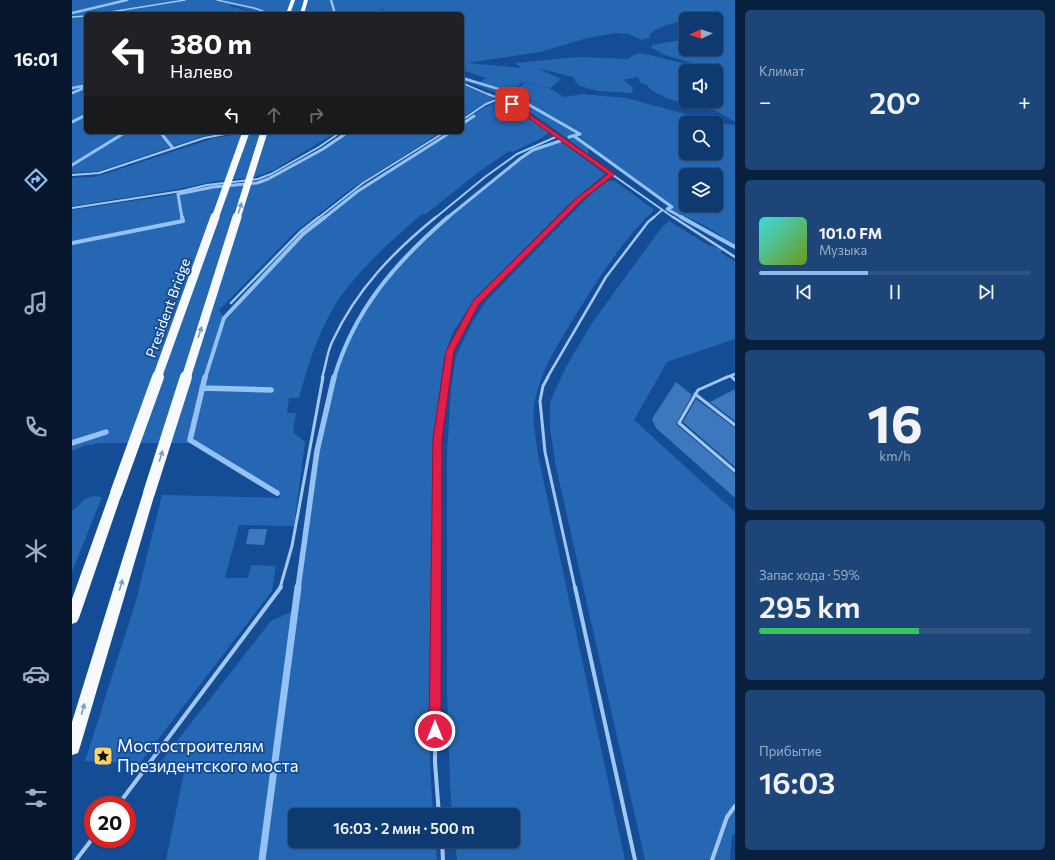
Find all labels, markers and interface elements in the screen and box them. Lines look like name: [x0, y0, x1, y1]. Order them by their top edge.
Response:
north arrow: [679, 12, 723, 56]
map controls: [679, 12, 723, 212]
text: 380 m: [170, 26, 252, 60]
icon: left: [104, 28, 156, 80]
text: 16:01: [14, 48, 58, 70]
text: Налево: [170, 60, 233, 82]
text: Климат: [759, 63, 805, 79]
button: sound: [679, 64, 723, 108]
text: 20°: [869, 83, 920, 120]
pin: [495, 87, 529, 121]
text: −: [759, 88, 772, 115]
text: +: [1018, 88, 1031, 115]
icon: arrive: [501, 93, 523, 115]
icon: left: [221, 104, 243, 126]
icon: ahead: [263, 104, 285, 126]
icon: right: [305, 104, 327, 126]
button: search: [679, 116, 723, 160]
icon: directions: [22, 166, 50, 194]
button: layers: [679, 168, 723, 212]
one-way arrow: [237, 202, 243, 214]
text: 101.0 FM: [819, 224, 882, 242]
text: Музыка: [819, 242, 867, 258]
street label: President Bridge: [142, 256, 193, 360]
icon: previous: [793, 281, 815, 303]
icon: pause: [884, 281, 906, 303]
icon: next: [975, 281, 997, 303]
icon: music: [22, 289, 50, 317]
one-way arrow: [197, 326, 203, 338]
text: 16: [867, 390, 923, 454]
icon: phone: [22, 413, 50, 441]
text: km/h: [879, 448, 911, 464]
one-way arrow: [158, 450, 164, 462]
icon: climate: [22, 537, 50, 565]
text: Запас хода · 59%: [759, 567, 860, 583]
one-way arrow: [118, 579, 124, 591]
text: 295 km: [759, 587, 860, 624]
icon: car: [22, 660, 50, 688]
one-way arrow: [80, 703, 86, 715]
position arrow: [414, 710, 456, 752]
place label: Мостостроителям Президентского моста: [117, 735, 299, 776]
text: Прибытие: [759, 743, 822, 759]
place icon: Мостостроителям Президентского моста: [92, 745, 114, 767]
text: 16:03: [759, 763, 835, 800]
icon: filters: [22, 784, 50, 812]
speed limit sign: 20: [84, 796, 136, 848]
text: 16:03 · 2 мин · 500 m: [333, 819, 475, 837]

